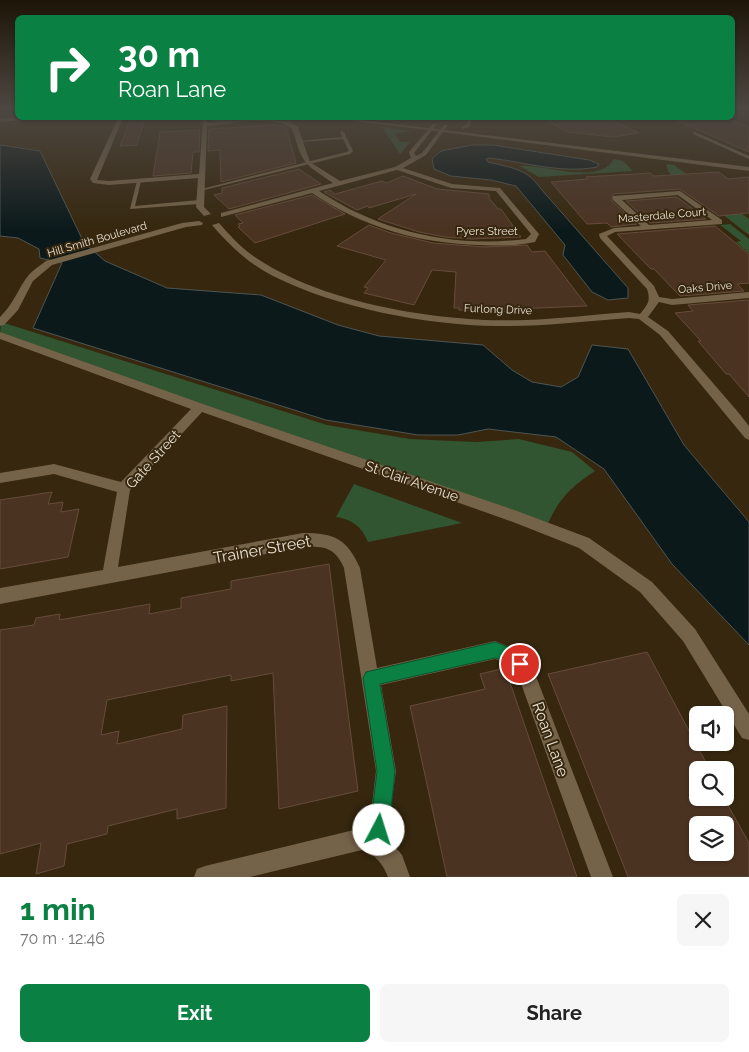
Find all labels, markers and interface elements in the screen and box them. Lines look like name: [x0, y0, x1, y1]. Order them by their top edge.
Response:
text: 30 m: [118, 34, 200, 75]
icon: right: [35, 35, 100, 100]
text: Roan Lane: [118, 76, 226, 102]
street label: Masterdale Court: [618, 205, 707, 226]
street label: Hill Smith Boulevard: [46, 219, 149, 260]
street label: Pyers Street: [456, 225, 518, 238]
street label: Oaks Drive: [677, 279, 733, 296]
street label: Furlong Drive: [464, 302, 533, 317]
street label: Gate Street: [123, 426, 183, 491]
street label: St Clair Avenue: [363, 458, 461, 504]
street label: Trainer Street: [212, 531, 313, 567]
pin: [499, 643, 541, 685]
icon: arrive: [506, 650, 534, 678]
street label: Roan Lane: [528, 699, 573, 779]
map controls: [689, 706, 734, 861]
button: sound: [689, 706, 734, 751]
button: search: [689, 761, 734, 806]
position arrow: [352, 803, 404, 855]
button: layers: [689, 816, 734, 861]
text: 1 min: [20, 892, 96, 927]
button: close: [677, 894, 729, 946]
text: 70 m · 12:46: [20, 929, 105, 948]
button: Exit: [20, 984, 370, 1042]
button: Share: [380, 984, 729, 1042]

